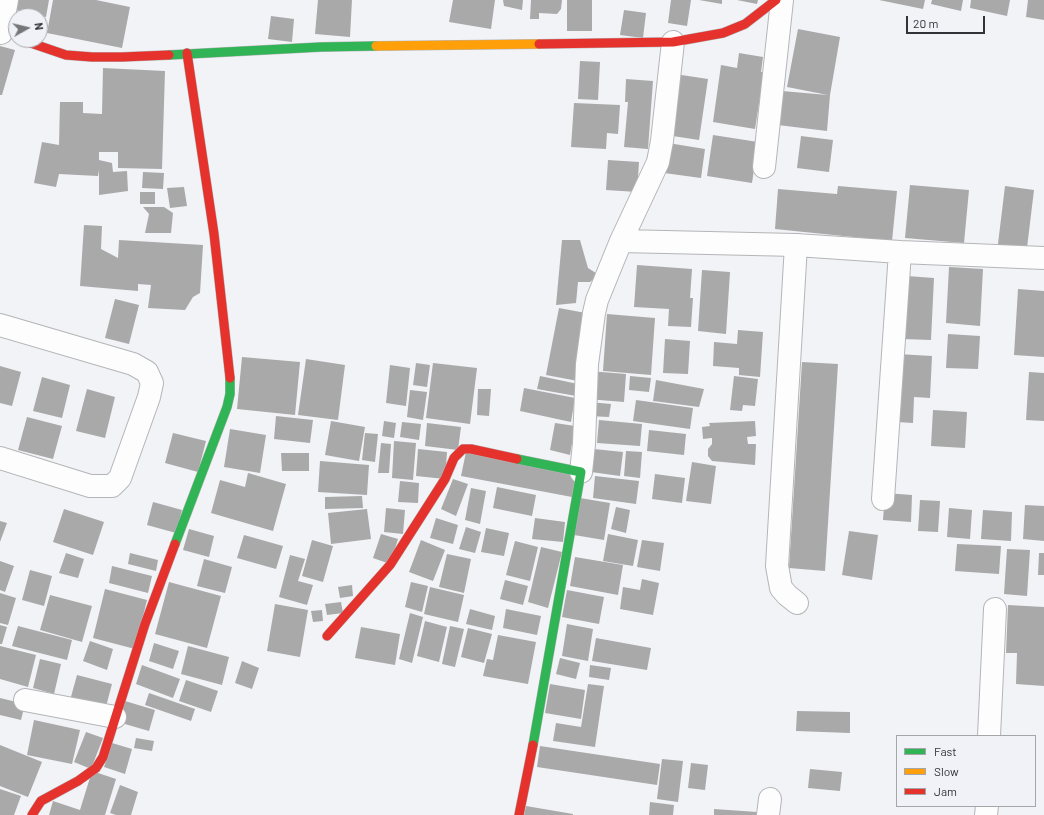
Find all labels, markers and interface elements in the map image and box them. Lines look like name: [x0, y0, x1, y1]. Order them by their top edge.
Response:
north arrow: [8, 8, 48, 48]
scale bar: [908, 8, 987, 34]
text: 20 m: [913, 16, 939, 30]
text: N: [32, 22, 46, 31]
legend: [896, 735, 1036, 807]
text: Fast: [934, 744, 957, 758]
text: Slow: [934, 764, 959, 778]
text: Jam: [934, 784, 957, 798]

